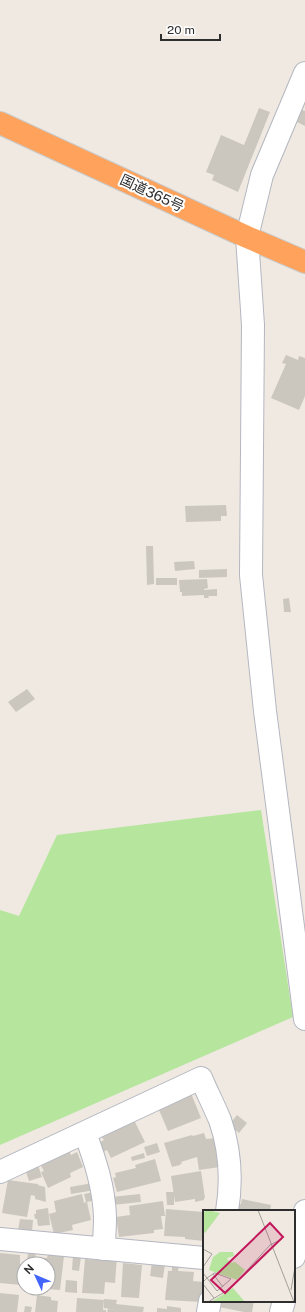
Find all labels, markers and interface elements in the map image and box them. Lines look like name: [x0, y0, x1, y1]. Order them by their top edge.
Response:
scale bar: [161, 16, 220, 42]
text: 20 m: [167, 23, 195, 37]
street label: 国道365号: [118, 171, 186, 215]
inset map: [203, 1210, 295, 1302]
north arrow: [16, 1256, 56, 1296]
text: N: [22, 1262, 36, 1276]

